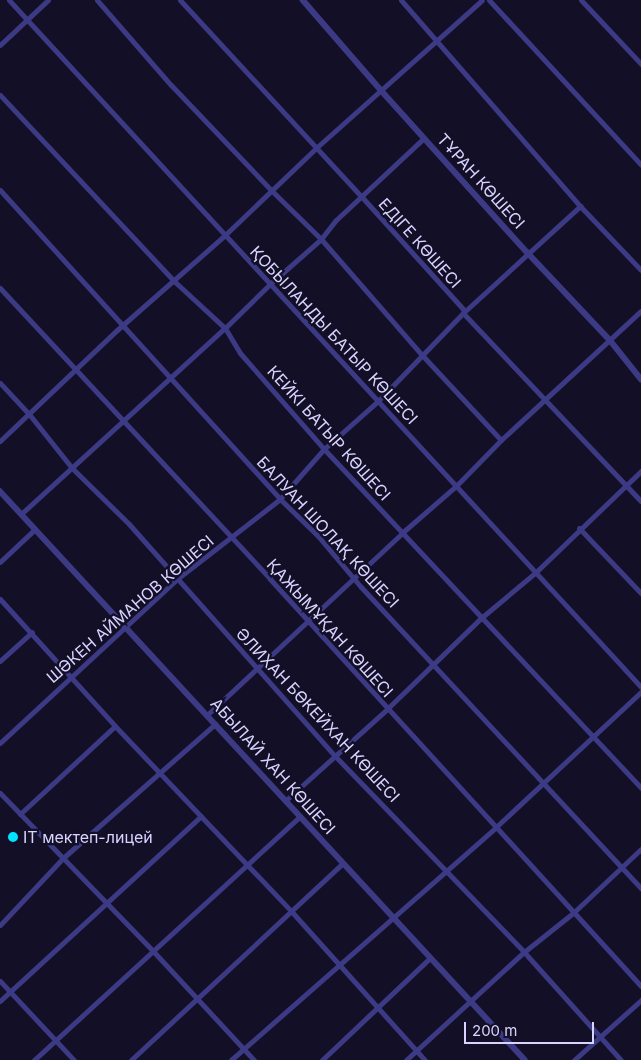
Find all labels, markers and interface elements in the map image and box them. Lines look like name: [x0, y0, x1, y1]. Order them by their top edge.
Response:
street label: ТҰРАН КӨШЕСІ: [433, 129, 529, 233]
street label: ЕДІГЕ КӨШЕСІ: [375, 194, 465, 292]
street label: ҚОБЫЛАНДЫ БАТЫР КӨШЕСІ: [246, 242, 422, 428]
street label: КЕЙКІ БАТЫР КӨШЕСІ: [263, 362, 395, 504]
street label: БАЛУАН ШОЛАҚ КӨШЕСІ: [253, 453, 403, 611]
street label: ШӘКЕН АЙМАНОВ КӨШЕСІ: [43, 531, 217, 687]
street label: ҚАЖЫМҰҚАН КӨШЕСІ: [263, 555, 397, 701]
street label: ӘЛИХАН БӨКЕЙХАН КӨШЕСІ: [232, 624, 404, 806]
street label: АБЫЛАЙ ХАН КӨШЕСІ: [207, 694, 339, 838]
place label: IT мектеп-лицей: [23, 827, 153, 847]
marker: IT мектеп-лицей: [7, 831, 19, 843]
scale bar: [466, 1012, 596, 1044]
text: 200 m: [472, 1021, 517, 1040]

